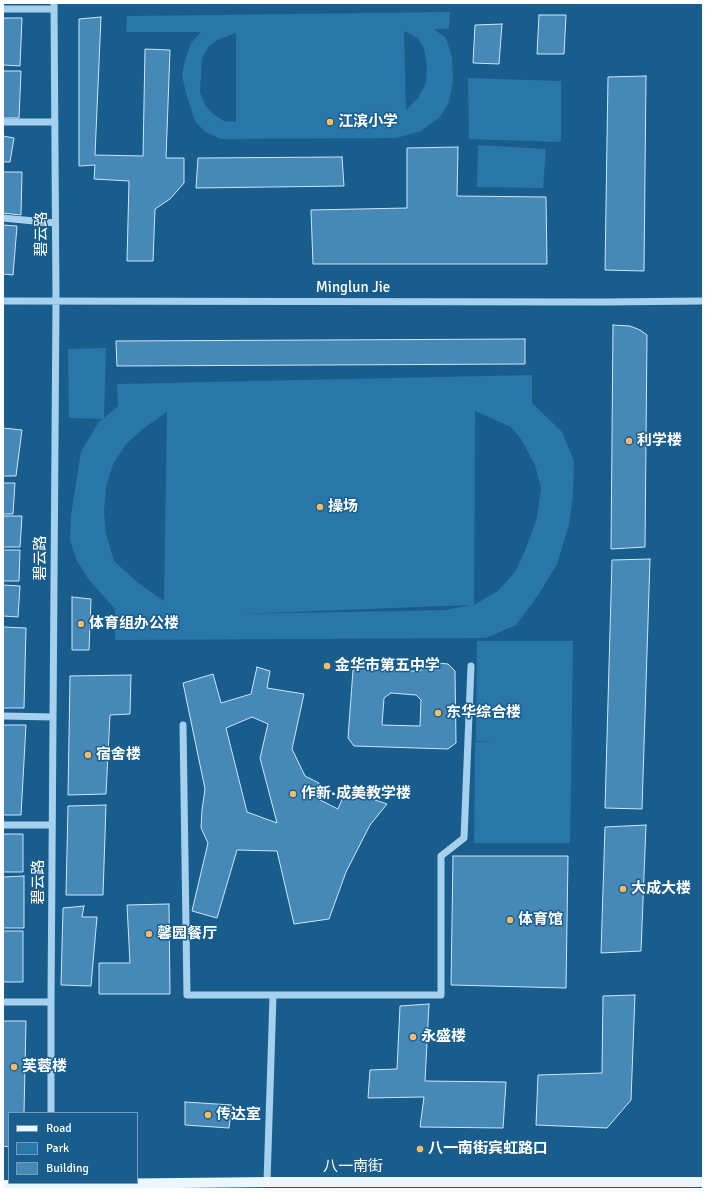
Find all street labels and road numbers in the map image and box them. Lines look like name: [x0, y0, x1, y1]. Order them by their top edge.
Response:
street label: 碧云路: [33, 212, 51, 256]
street label: Minglun Jie: [316, 279, 390, 297]
street label: 碧云路: [32, 536, 50, 580]
street label: 碧云路: [30, 860, 48, 904]
street label: 八一南街: [323, 1158, 383, 1176]

